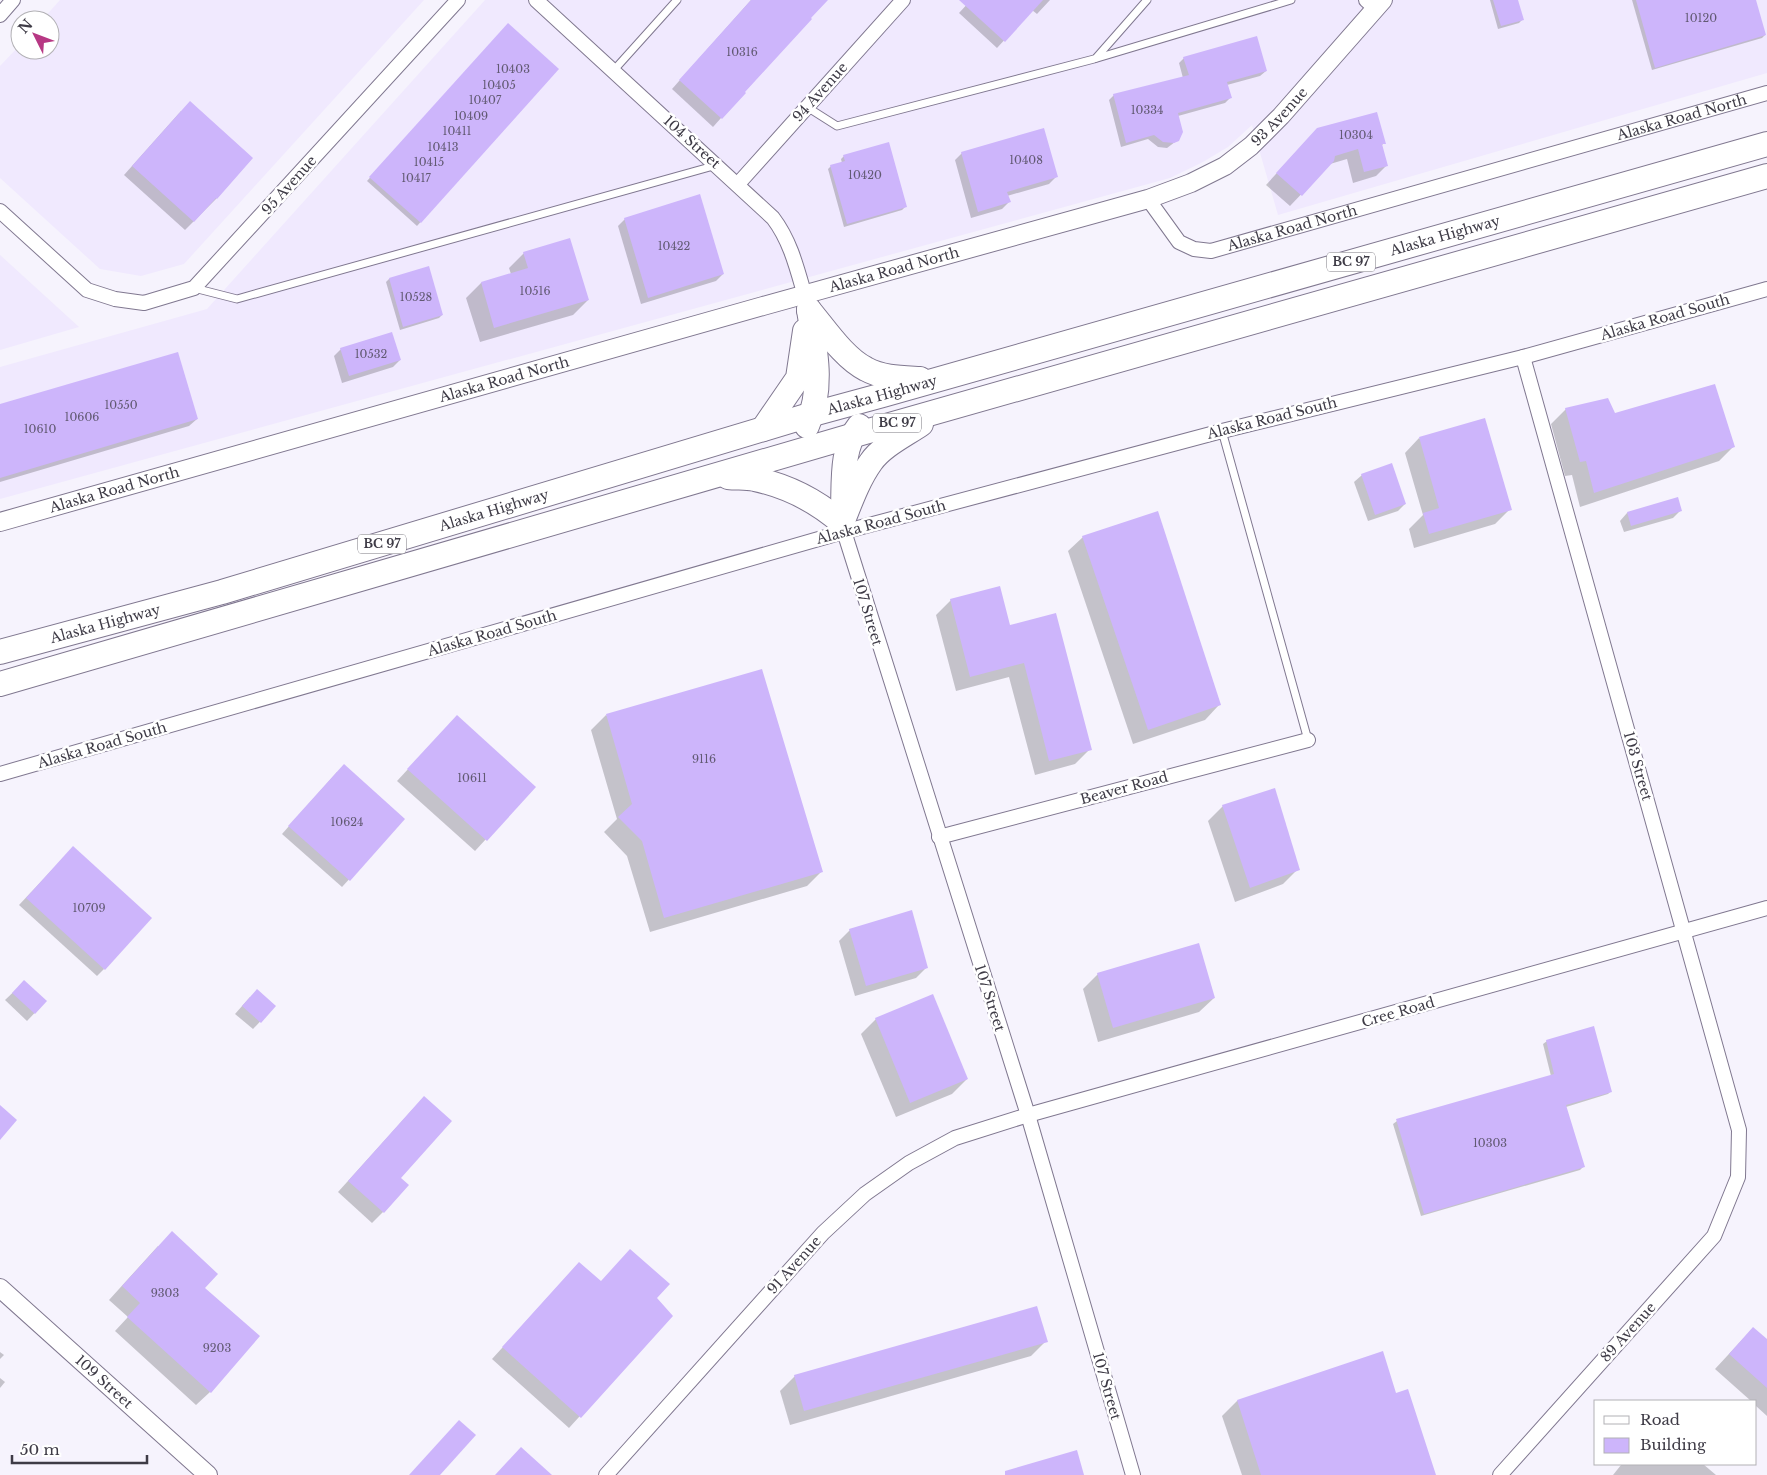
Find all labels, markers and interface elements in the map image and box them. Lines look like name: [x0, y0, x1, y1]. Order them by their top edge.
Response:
north arrow: [10, 10, 60, 60]
house number: 10120: [1685, 11, 1717, 25]
text: N: [14, 15, 36, 37]
house number: 10316: [726, 45, 758, 59]
street label: 94 Avenue: [789, 58, 851, 126]
house number: 10403: [496, 62, 530, 76]
house number: 10405: [482, 78, 516, 92]
street label: 93 Avenue: [1247, 83, 1311, 150]
street label: Alaska Road North: [1614, 90, 1749, 144]
house number: 10407: [469, 93, 502, 107]
house number: 10334: [1131, 103, 1163, 117]
house number: 10409: [454, 109, 488, 123]
street label: 104 Street: [660, 112, 725, 173]
house number: 10411: [442, 124, 472, 138]
house number: 10304: [1339, 128, 1373, 142]
house number: 10413: [428, 140, 459, 154]
street label: 95 Avenue: [258, 152, 320, 218]
house number: 10408: [1009, 153, 1043, 167]
house number: 10415: [414, 155, 444, 169]
house number: 10420: [848, 168, 882, 182]
house number: 10417: [401, 171, 431, 185]
street label: Alaska Road North: [1224, 201, 1359, 255]
street label: Alaska Highway: [1387, 211, 1502, 260]
house number: 10422: [658, 239, 691, 253]
street label: Alaska Road North: [826, 243, 961, 296]
road number: BC 97: [1327, 252, 1375, 272]
house number: 10516: [520, 284, 551, 298]
house number: 10528: [400, 290, 432, 304]
street label: Alaska Road South: [1597, 290, 1732, 344]
house number: 10532: [355, 347, 388, 361]
street label: Alaska Road North: [436, 352, 571, 406]
street label: Alaska Highway: [824, 371, 939, 419]
street label: Alaska Road South: [1204, 393, 1339, 443]
house number: 10550: [104, 398, 138, 412]
house number: 10606: [65, 410, 99, 424]
road number: BC 97: [873, 413, 921, 432]
house number: 10610: [24, 422, 56, 436]
street label: Alaska Road North: [47, 463, 182, 517]
street label: Alaska Highway: [436, 485, 551, 535]
street label: Alaska Road South: [813, 496, 948, 548]
road number: BC 97: [358, 534, 406, 554]
street label: 107 Street: [849, 576, 887, 648]
street label: Alaska Highway: [47, 600, 162, 647]
street label: Alaska Road South: [424, 606, 559, 660]
street label: Alaska Road South: [34, 718, 169, 772]
street label: 103 Street: [1620, 729, 1657, 803]
house number: 9116: [692, 752, 716, 766]
street label: Beaver Road: [1078, 768, 1170, 808]
house number: 10611: [457, 771, 487, 785]
house number: 10624: [330, 815, 364, 829]
house number: 10709: [72, 901, 106, 915]
street label: 107 Street: [971, 962, 1009, 1034]
street label: Cree Road: [1359, 993, 1437, 1031]
house number: 10303: [1473, 1136, 1507, 1150]
street label: 91 Avenue: [763, 1232, 825, 1298]
house number: 9303: [151, 1286, 179, 1300]
street label: 89 Avenue: [1596, 1298, 1660, 1366]
house number: 9203: [203, 1341, 231, 1355]
street label: 107 Street: [1089, 1350, 1125, 1423]
street label: 109 Street: [72, 1351, 137, 1413]
legend: [1594, 1400, 1757, 1465]
text: Road: [1640, 1410, 1680, 1429]
scale bar: [12, 1432, 148, 1464]
text: Building: [1640, 1435, 1707, 1454]
text: 50 m: [20, 1440, 60, 1459]

